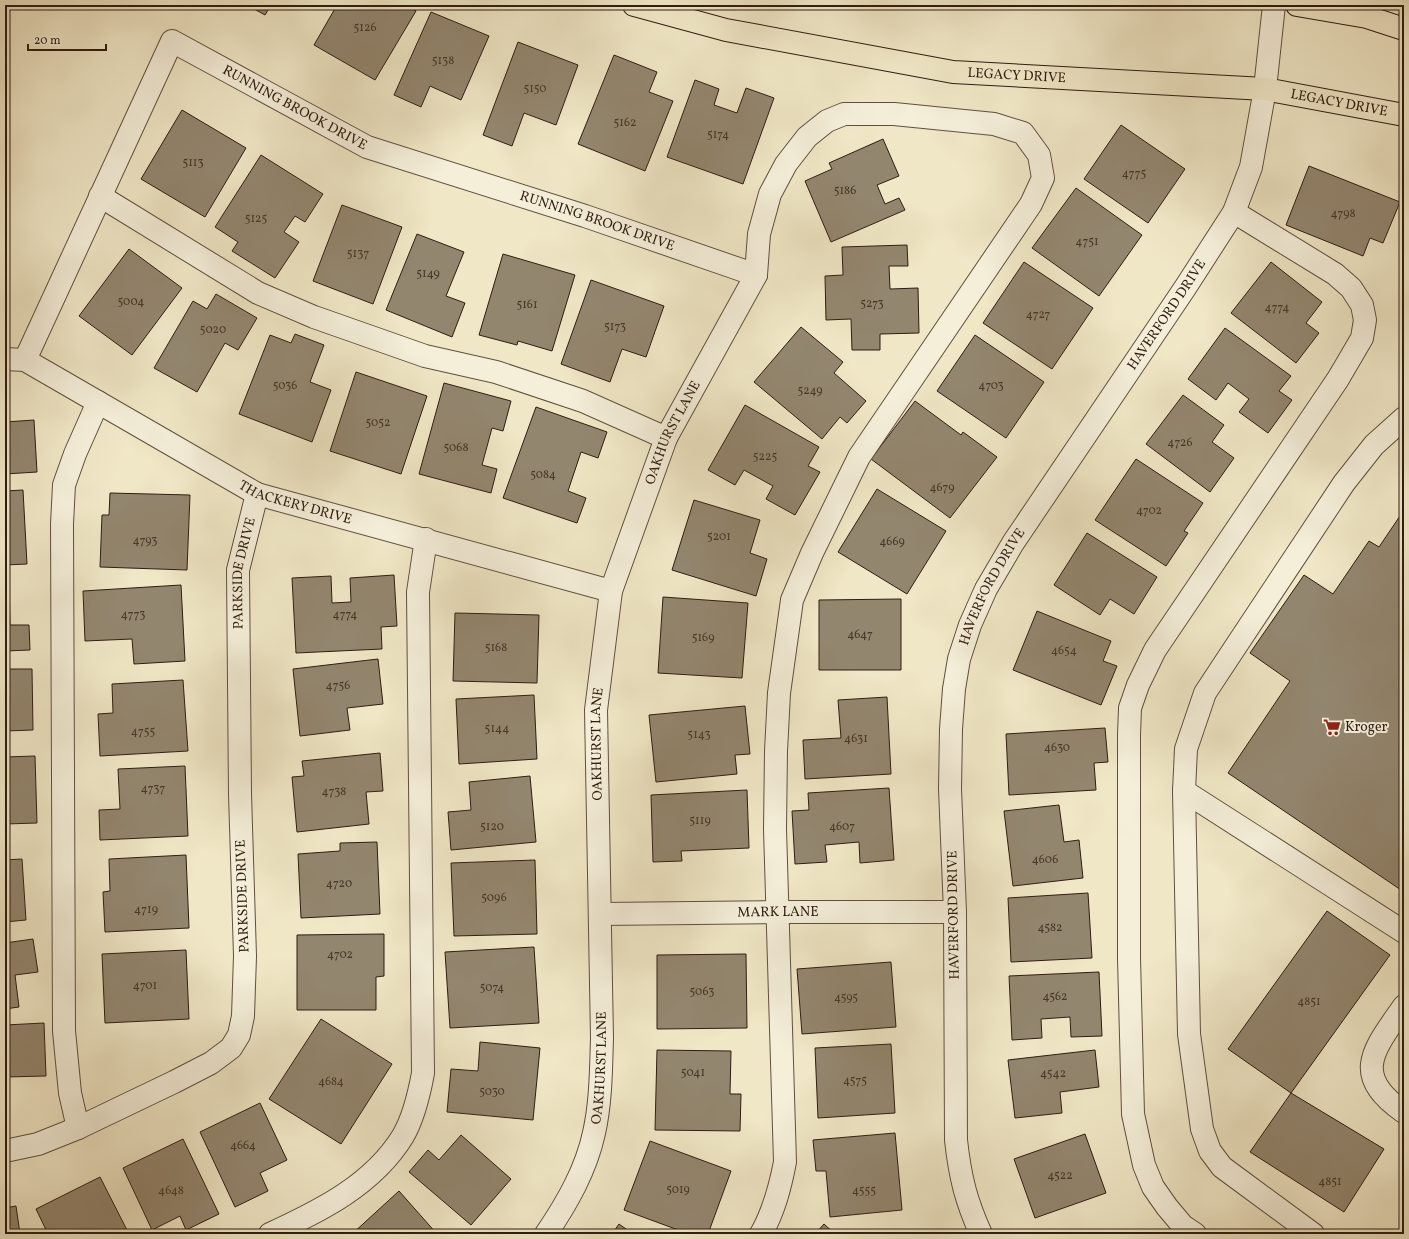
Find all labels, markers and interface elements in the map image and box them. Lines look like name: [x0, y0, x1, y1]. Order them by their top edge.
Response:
house number: 5126: [354, 20, 376, 36]
scale bar: [28, 26, 106, 52]
text: 20 m: [34, 33, 61, 49]
house number: 5138: [432, 53, 454, 69]
street label: RUNNING BROOK DRIVE: [219, 61, 371, 155]
street label: LEGACY DRIVE: [967, 63, 1066, 88]
house number: 5150: [523, 81, 547, 97]
street label: LEGACY DRIVE: [1289, 84, 1389, 121]
house number: 5162: [614, 115, 636, 131]
house number: 5174: [707, 127, 729, 143]
house number: 5113: [182, 155, 204, 171]
house number: 4775: [1122, 166, 1147, 182]
house number: 5186: [834, 183, 856, 199]
street label: RUNNING BROOK DRIVE: [517, 186, 677, 256]
house number: 4798: [1330, 206, 1356, 222]
house number: 5125: [245, 211, 268, 227]
house number: 4751: [1075, 234, 1099, 250]
house number: 5137: [347, 246, 369, 262]
street label: HAVERFORD DRIVE: [1123, 256, 1210, 374]
house number: 5149: [416, 266, 440, 282]
house number: 5004: [117, 294, 145, 310]
house number: 5273: [860, 296, 884, 312]
house number: 5161: [516, 297, 538, 313]
house number: 4774: [1265, 300, 1289, 316]
house number: 4727: [1026, 307, 1051, 323]
house number: 5173: [604, 319, 626, 335]
house number: 5020: [200, 322, 226, 338]
street label: OAKHURST LANE: [640, 377, 705, 487]
house number: 5036: [273, 378, 297, 394]
house number: 4703: [978, 378, 1004, 394]
house number: 5249: [798, 383, 822, 399]
house number: 5052: [366, 415, 390, 431]
house number: 4726: [1167, 435, 1193, 451]
house number: 5068: [443, 440, 469, 456]
house number: 5225: [753, 449, 777, 465]
house number: 5084: [530, 467, 556, 483]
street label: THACKERY DRIVE: [235, 476, 354, 529]
house number: 4679: [929, 480, 955, 496]
house number: 4702: [1136, 503, 1162, 519]
street label: PARKSIDE DRIVE: [229, 515, 260, 629]
street label: HAVERFORD DRIVE: [955, 525, 1030, 648]
house number: 5201: [707, 529, 731, 545]
house number: 4793: [132, 533, 158, 549]
house number: 4669: [879, 534, 905, 550]
house number: 4773: [121, 607, 145, 623]
house number: 4774: [333, 607, 357, 623]
house number: 4647: [847, 627, 873, 643]
house number: 5169: [692, 630, 714, 646]
house number: 5168: [485, 640, 507, 656]
house number: 4654: [1051, 643, 1077, 659]
house number: 4756: [326, 678, 350, 694]
street label: OAKHURST LANE: [586, 686, 608, 801]
supermarket icon: Kroger: [1322, 717, 1342, 737]
place label: Kroger: [1345, 718, 1388, 737]
house number: 5144: [485, 721, 509, 737]
house number: 4755: [131, 724, 155, 740]
house number: 5143: [687, 727, 711, 743]
house number: 4631: [844, 731, 868, 747]
house number: 4630: [1044, 740, 1070, 756]
house number: 4737: [141, 781, 165, 797]
house number: 4738: [322, 784, 346, 800]
house number: 5119: [689, 813, 711, 829]
house number: 5120: [480, 819, 504, 835]
house number: 4607: [829, 819, 855, 835]
street label: PARKSIDE DRIVE: [232, 839, 254, 953]
street label: HAVERFORD DRIVE: [943, 850, 965, 980]
house number: 4606: [1032, 852, 1058, 868]
house number: 4720: [326, 876, 352, 892]
house number: 5096: [481, 890, 507, 906]
house number: 4719: [134, 902, 158, 918]
street label: MARK LANE: [737, 902, 819, 922]
house number: 4582: [1037, 920, 1063, 936]
house number: 4702: [327, 947, 353, 963]
house number: 4701: [133, 978, 157, 994]
house number: 5074: [480, 980, 504, 996]
house number: 5063: [690, 984, 714, 1000]
house number: 4562: [1042, 989, 1068, 1005]
house number: 4595: [834, 990, 858, 1006]
house number: 4851: [1297, 994, 1321, 1010]
street label: OAKHURST LANE: [586, 1011, 612, 1126]
house number: 5041: [681, 1065, 705, 1081]
house number: 4542: [1040, 1066, 1066, 1082]
house number: 4575: [843, 1073, 867, 1089]
house number: 4684: [318, 1074, 344, 1090]
house number: 5030: [479, 1084, 505, 1100]
house number: 4664: [230, 1138, 256, 1154]
house number: 4522: [1047, 1168, 1073, 1184]
house number: 4851: [1318, 1174, 1342, 1190]
house number: 5019: [666, 1182, 690, 1198]
house number: 4648: [158, 1183, 184, 1199]
house number: 4555: [852, 1183, 876, 1199]

